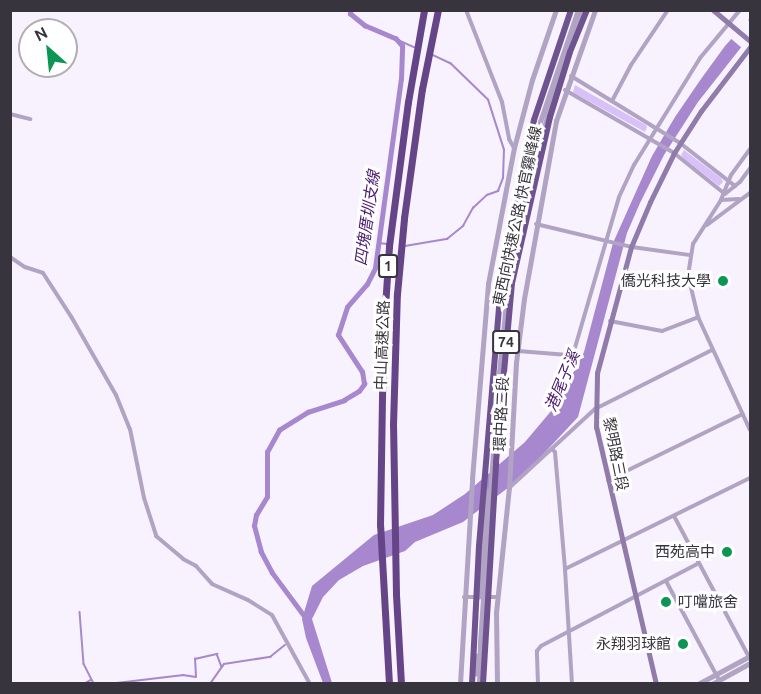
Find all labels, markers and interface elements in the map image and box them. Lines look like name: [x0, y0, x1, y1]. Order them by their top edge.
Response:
north arrow: [18, 18, 78, 78]
text: N: [31, 23, 50, 44]
street label: 東西向快速公路 快官霧峰線: [489, 124, 545, 308]
water label: 四塊厝圳支線: [351, 169, 383, 267]
road number: 1: [378, 255, 398, 277]
place label: 僑光科技大學: [621, 272, 711, 290]
marker: 僑光科技大學: [716, 274, 730, 288]
street label: 中山高速公路: [371, 300, 393, 390]
road number: 74: [491, 331, 521, 353]
water label: 港尾子溪: [541, 348, 583, 414]
street label: 環中路二段: [490, 376, 512, 452]
street label: 黎明路三段: [600, 415, 632, 493]
place label: 西苑高中: [655, 543, 715, 561]
marker: 西苑高中: [720, 545, 734, 559]
place label: 叮噹旅舍: [678, 593, 738, 611]
marker: 叮噹旅舍: [659, 595, 673, 609]
place label: 永翔羽球館: [596, 635, 671, 653]
marker: 永翔羽球館: [676, 637, 690, 651]

